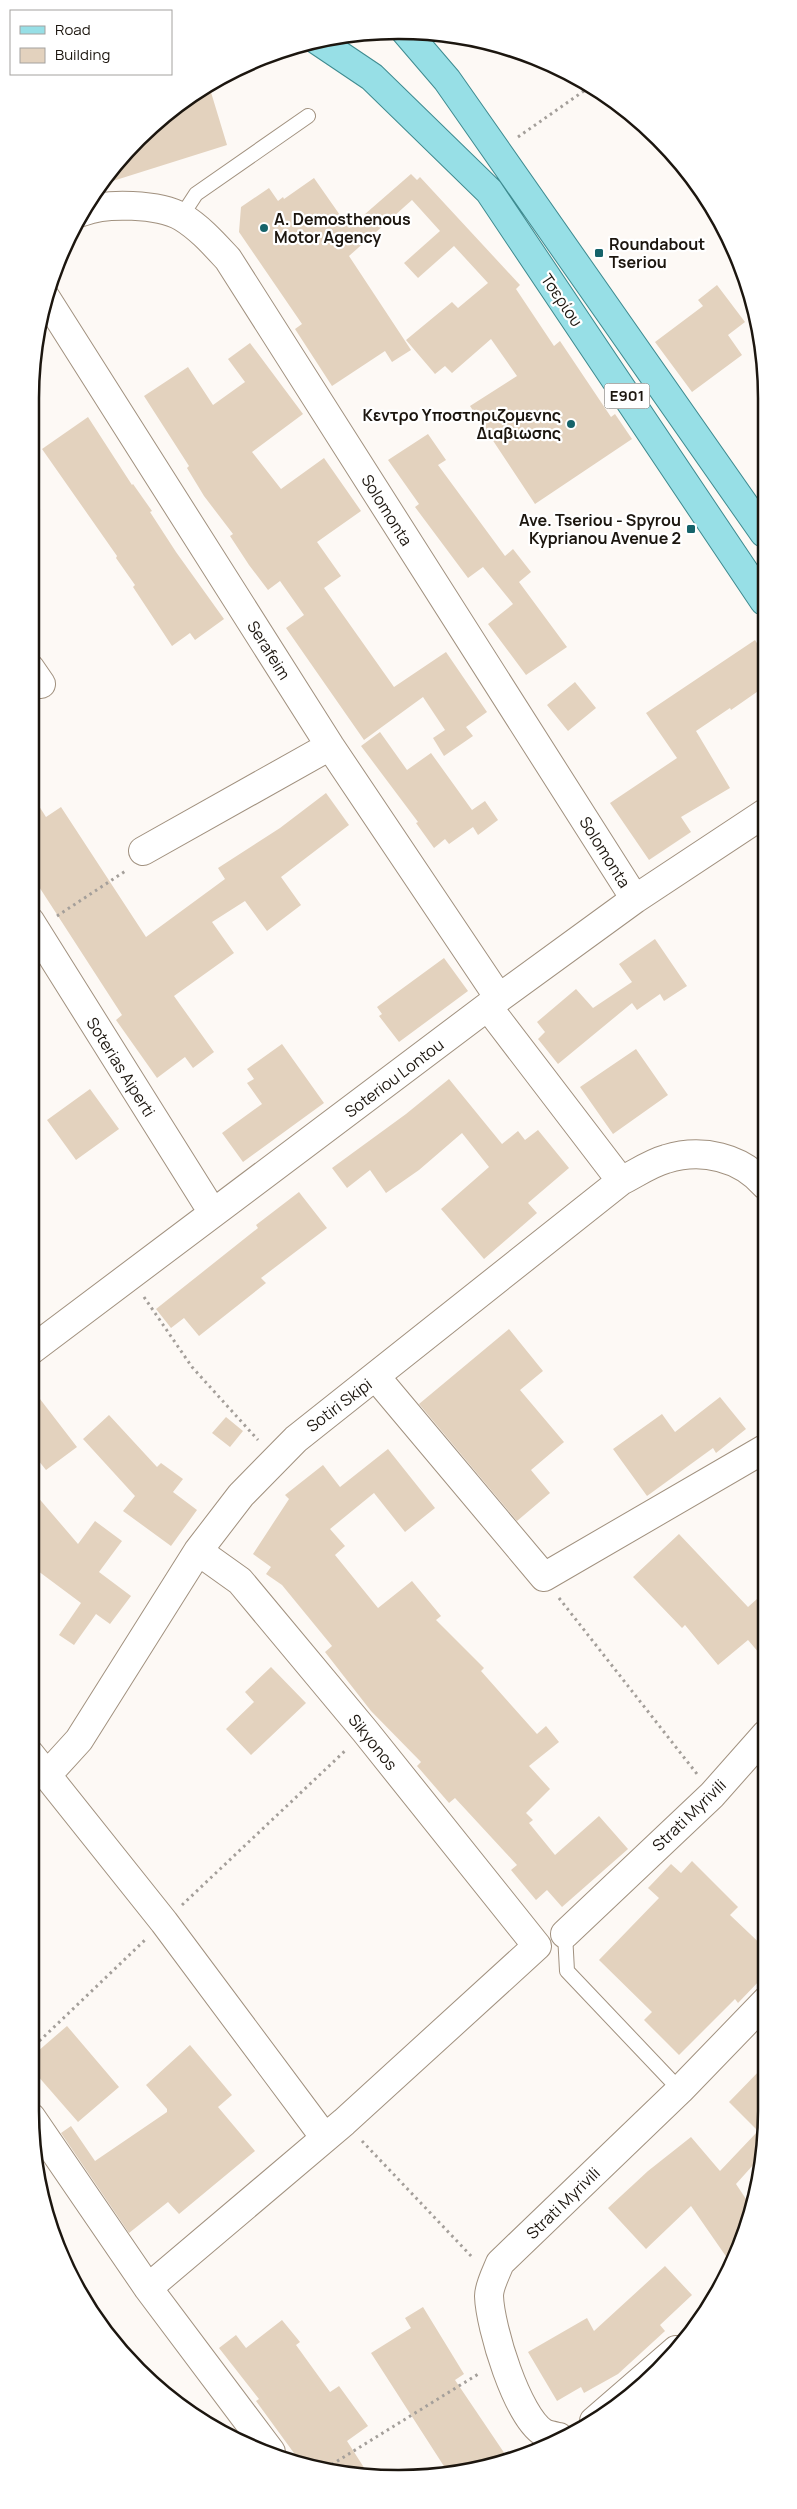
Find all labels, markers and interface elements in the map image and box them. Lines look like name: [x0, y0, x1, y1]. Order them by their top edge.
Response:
legend: [10, 10, 172, 75]
text: Road: [55, 19, 91, 40]
text: Building: [55, 44, 110, 65]
place label: A. Demosthenous Motor Agency: [274, 208, 411, 248]
marker: A. Demosthenous Motor Agency: [258, 222, 270, 234]
place label: Roundabout Tseriou: [609, 233, 705, 273]
marker: Roundabout Tseriou: [593, 247, 605, 259]
street label: Τσερίου: [536, 269, 588, 331]
road number: E901: [604, 384, 650, 408]
place label: Κεντρο Υποστηριζομενης Διαβιωσης: [363, 404, 561, 444]
marker: Κεντρο Υποστηριζομενης Διαβιωσης: [565, 418, 577, 430]
street label: Solomonta: [356, 470, 418, 550]
place label: Ave. Tseriou - Spyrou Kyprianou Avenue 2: [519, 509, 681, 549]
marker: Ave. Tseriou - Spyrou Kyprianou Avenue 2: [685, 523, 697, 535]
street label: Serafeim: [242, 616, 296, 684]
street label: Solomonta: [574, 812, 636, 892]
street label: Soterias Aiperti: [82, 1013, 160, 1121]
street label: Soteriou Lontou: [340, 1034, 448, 1122]
street label: Sotiri Skipi: [302, 1373, 376, 1437]
street label: Sikyonos: [344, 1709, 402, 1775]
street label: Strati Myrivili: [647, 1774, 731, 1856]
street label: Strati Myrivili: [521, 2162, 605, 2244]

